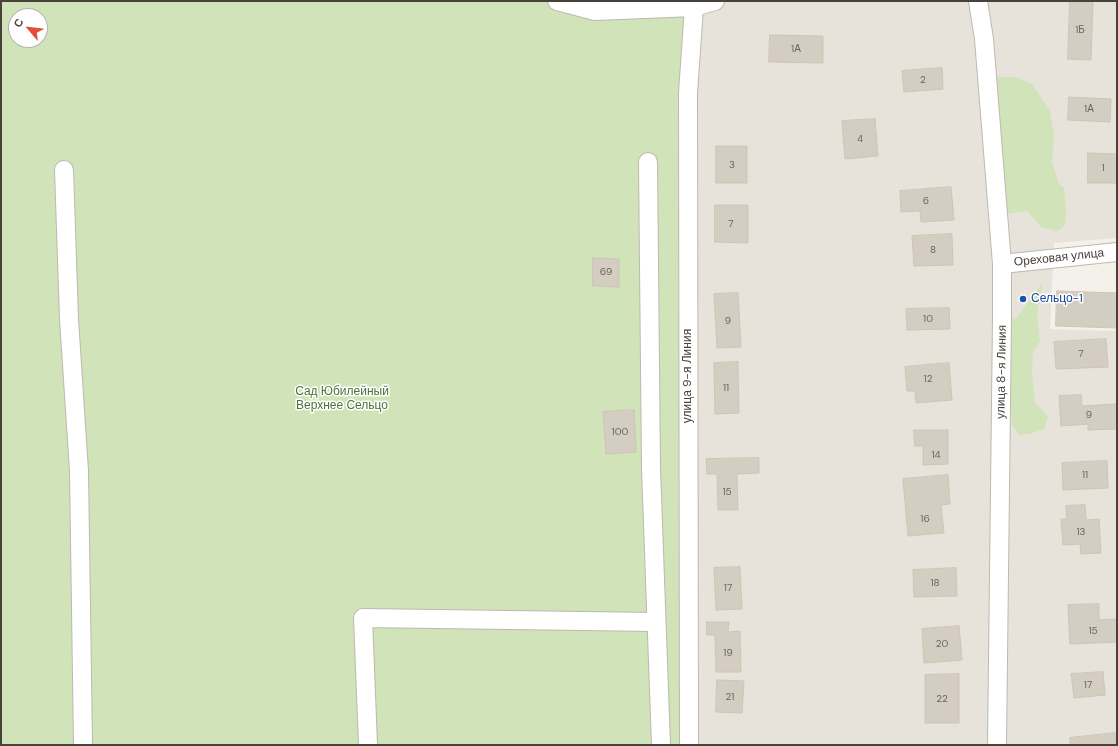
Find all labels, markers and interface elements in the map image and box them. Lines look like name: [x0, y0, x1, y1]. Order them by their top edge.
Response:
north arrow: [8, 8, 48, 48]
text: С: [10, 16, 26, 30]
house number: 1Б: [1075, 24, 1085, 36]
house number: 1А: [791, 43, 801, 55]
house number: 2: [920, 74, 926, 86]
house number: 1А: [1084, 103, 1094, 115]
house number: 4: [857, 133, 863, 145]
house number: 3: [729, 159, 735, 171]
house number: 1: [1101, 162, 1105, 174]
house number: 6: [923, 195, 929, 207]
house number: 7: [728, 218, 734, 230]
house number: 8: [930, 244, 936, 256]
street label: Ореховая улица: [1013, 246, 1105, 270]
house number: 69: [600, 266, 612, 278]
place label: Сельцо-1: [1031, 292, 1083, 306]
marker: Сельцо-1: [1018, 294, 1028, 304]
house number: 10: [923, 313, 933, 325]
house number: 9: [725, 315, 731, 327]
street label: улица 8-я Линия: [994, 325, 1010, 419]
street label: улица 9-я Линия: [681, 329, 695, 423]
house number: 7: [1078, 348, 1084, 360]
house number: 12: [924, 373, 932, 385]
house number: 11: [723, 382, 729, 394]
park label: Сад Юбилейный Верхнее Сельцо: [295, 385, 389, 413]
house number: 9: [1086, 409, 1092, 421]
house number: 100: [612, 426, 628, 438]
house number: 14: [931, 449, 941, 461]
house number: 11: [1082, 469, 1088, 481]
house number: 15: [722, 486, 732, 498]
house number: 16: [920, 513, 930, 525]
house number: 13: [1076, 526, 1086, 538]
house number: 18: [930, 577, 940, 589]
house number: 17: [724, 582, 732, 594]
house number: 15: [1088, 625, 1098, 637]
house number: 20: [936, 638, 948, 650]
house number: 19: [723, 647, 733, 659]
house number: 17: [1084, 679, 1092, 691]
house number: 21: [726, 691, 734, 703]
house number: 22: [936, 693, 948, 705]

